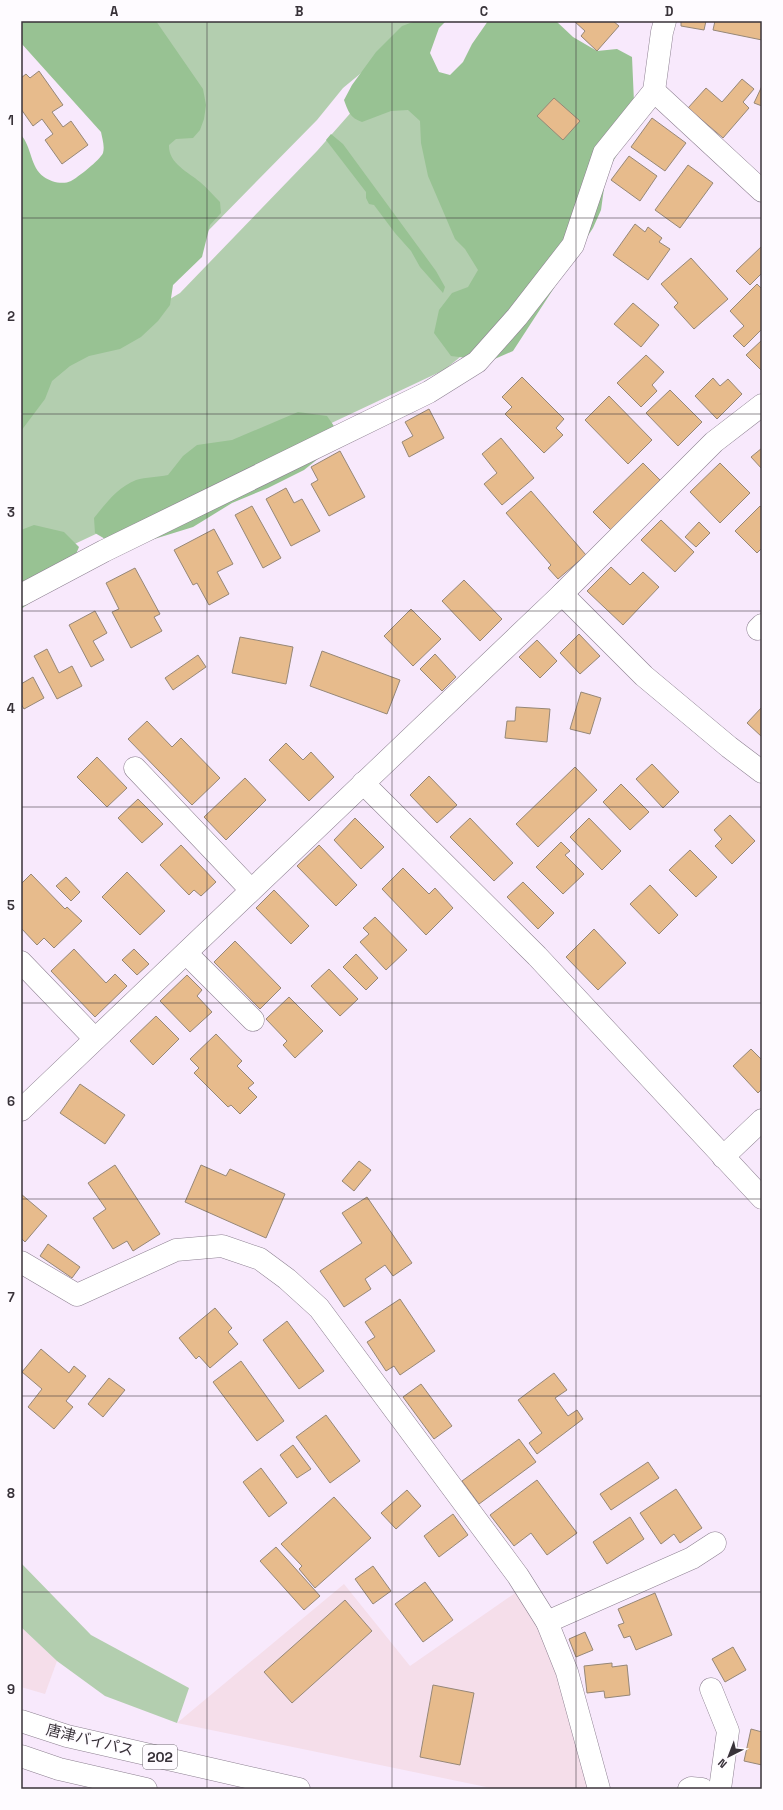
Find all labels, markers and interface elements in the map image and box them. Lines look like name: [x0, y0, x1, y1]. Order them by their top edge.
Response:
text: A: [110, 3, 119, 20]
text: B: [295, 3, 304, 20]
text: C: [480, 3, 488, 20]
text: D: [665, 3, 674, 20]
text: 1: [8, 112, 14, 129]
text: 2: [7, 308, 15, 325]
text: 3: [7, 504, 15, 521]
text: 4: [7, 700, 15, 717]
text: 5: [7, 897, 15, 914]
text: 6: [7, 1093, 15, 1110]
text: 7: [7, 1289, 15, 1306]
text: 8: [7, 1485, 15, 1502]
text: 9: [7, 1681, 15, 1698]
street label: 唐津バイパス: [44, 1719, 136, 1760]
north arrow: [709, 1736, 749, 1776]
road number: 202: [143, 1745, 177, 1769]
text: N: [715, 1756, 730, 1771]

